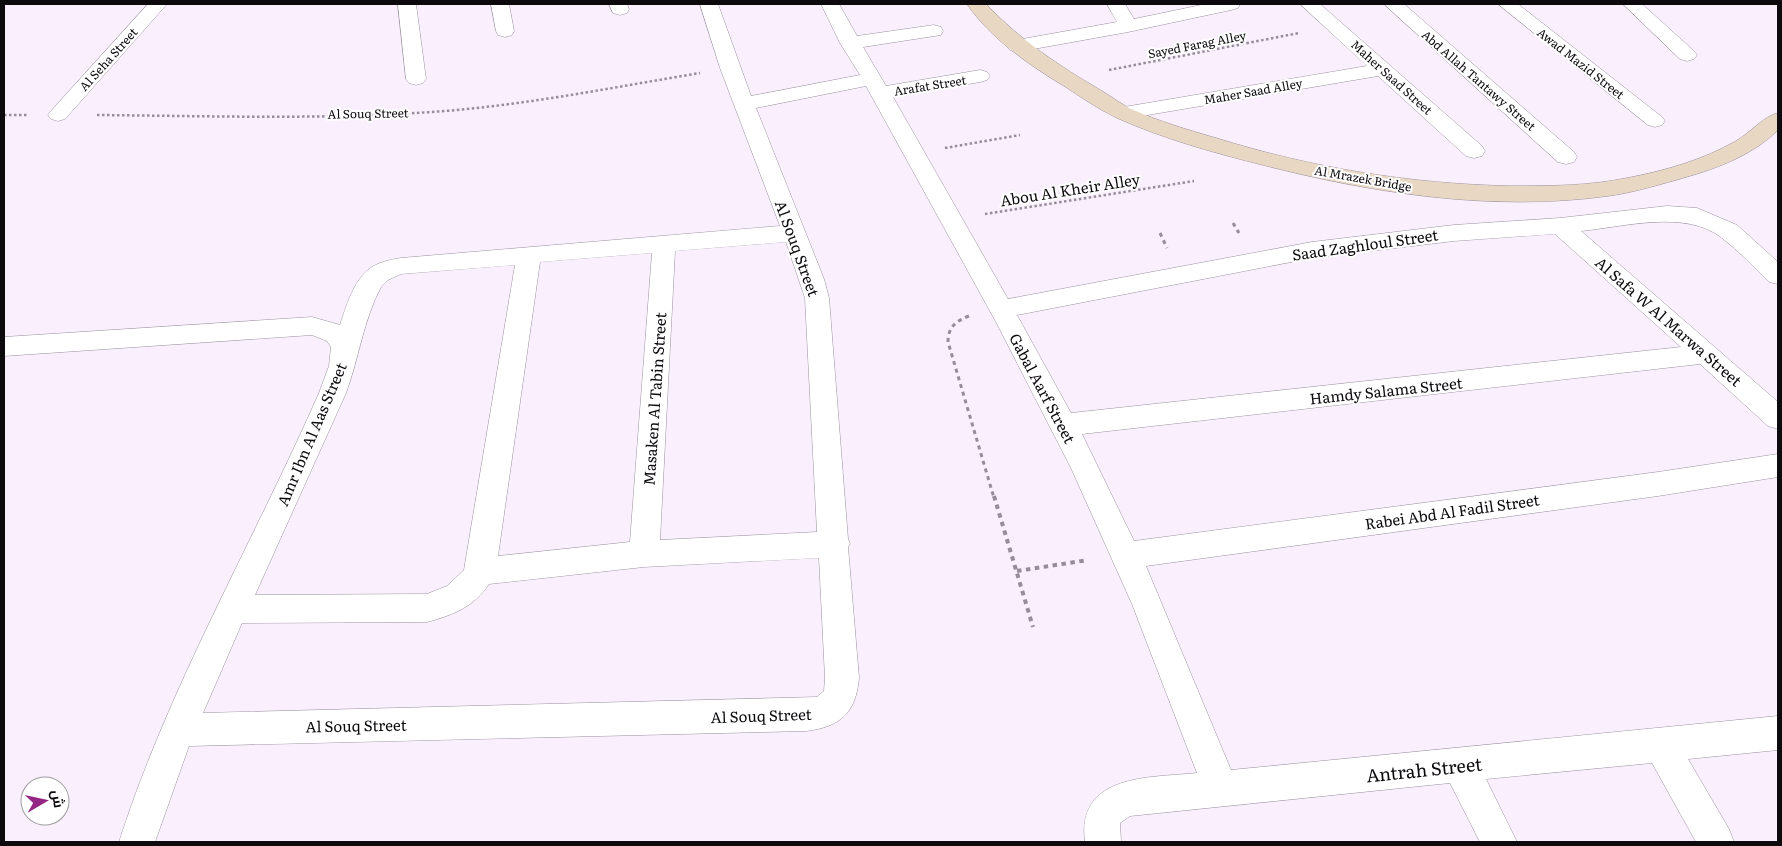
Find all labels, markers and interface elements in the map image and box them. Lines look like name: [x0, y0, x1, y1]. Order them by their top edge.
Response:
street label: Al Seha Street: [75, 23, 141, 95]
street label: Awad Mazid Street: [1533, 23, 1629, 103]
street label: Abd Allah Tantawy Street: [1418, 25, 1540, 135]
street label: Sayed Farag Alley: [1146, 26, 1248, 62]
street label: Maher Saad Street: [1347, 35, 1437, 119]
street label: Arafat Street: [893, 70, 968, 100]
street label: Maher Saad Alley: [1202, 73, 1304, 109]
street label: Al Souq Street: [327, 103, 409, 123]
street label: Al Mrazek Bridge: [1313, 161, 1413, 195]
street label: Abou Al Kheir Alley: [998, 167, 1142, 211]
street label: Al Souq Street: [770, 197, 826, 299]
street label: Saad Zaghloul Street: [1291, 222, 1439, 266]
street label: Al Safa W Al Marwa Street: [1591, 251, 1747, 391]
street label: Masaken Al Tabin Street: [636, 312, 672, 486]
street label: Gabal Aarf Street: [1004, 329, 1082, 447]
street label: Amr Ibn Al Aas Street: [270, 359, 352, 509]
street label: Hamdy Salama Street: [1308, 371, 1464, 409]
street label: Rabei Abd Al Fadil Street: [1363, 487, 1541, 535]
street label: Al Souq Street: [710, 702, 812, 728]
street label: Al Souq Street: [305, 713, 407, 737]
street label: Antrah Street: [1365, 749, 1484, 789]
north arrow: [20, 776, 70, 826]
text: ش: [48, 788, 70, 809]

